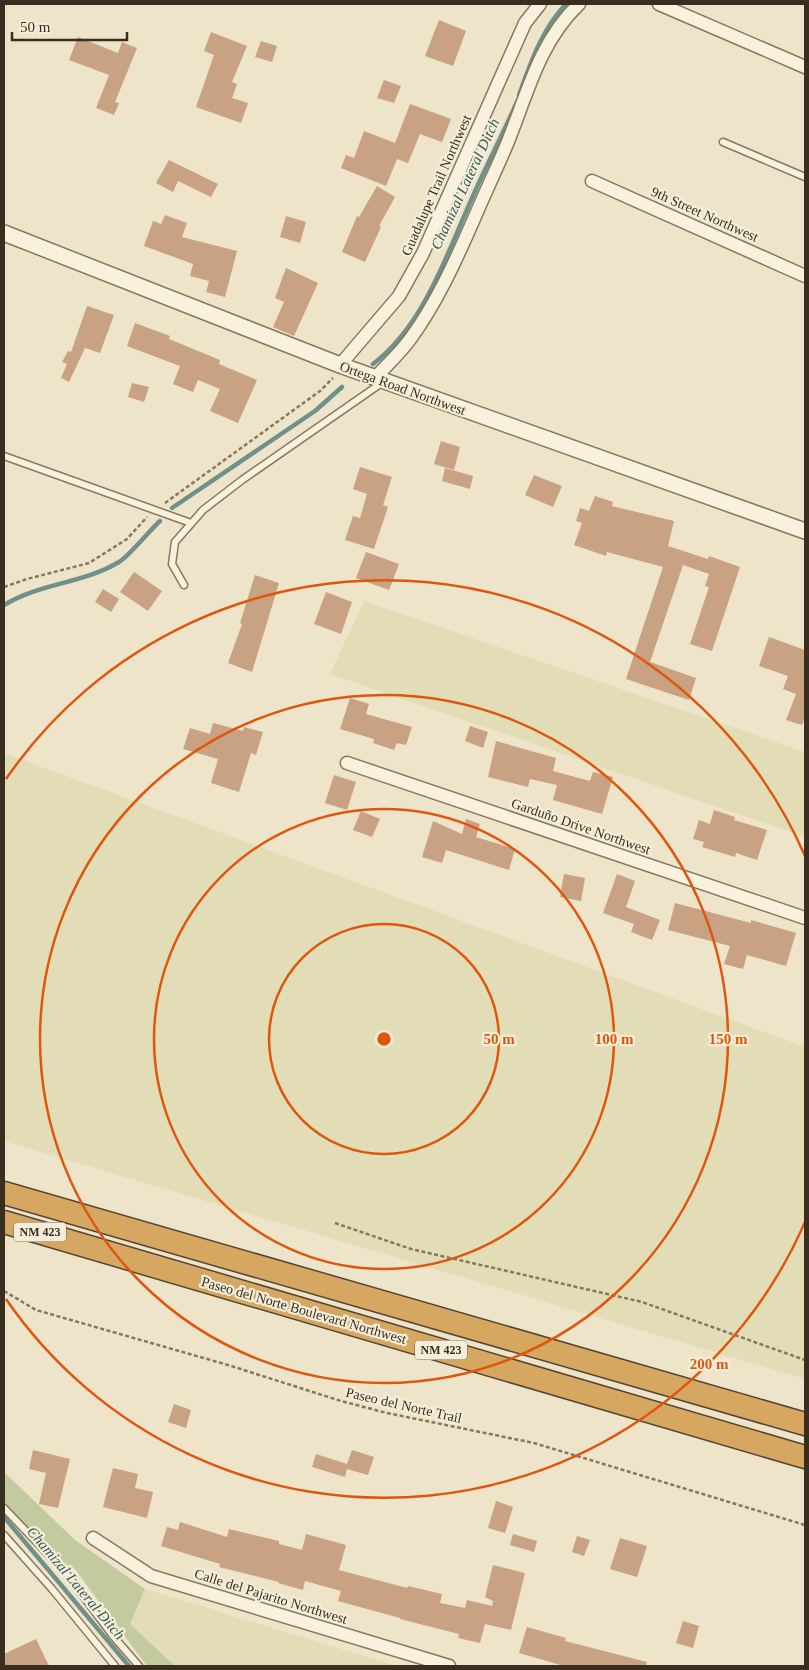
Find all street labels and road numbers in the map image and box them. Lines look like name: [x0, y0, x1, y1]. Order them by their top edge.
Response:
street label: Guadalupe Trail Northwest: [399, 112, 474, 258]
street label: 9th Street Northwest: [649, 184, 761, 245]
street label: Ortega Road Northwest: [338, 359, 468, 418]
street label: Garduño Drive Northwest: [509, 796, 652, 857]
road number: NM 423: [14, 1222, 66, 1242]
street label: Paseo del Norte Boulevard Northwest: [200, 1274, 408, 1347]
road number: NM 423: [415, 1340, 467, 1360]
street label: Paseo del Norte Trail: [344, 1385, 463, 1426]
street label: Calle del Pajarito Northwest: [193, 1566, 349, 1627]

